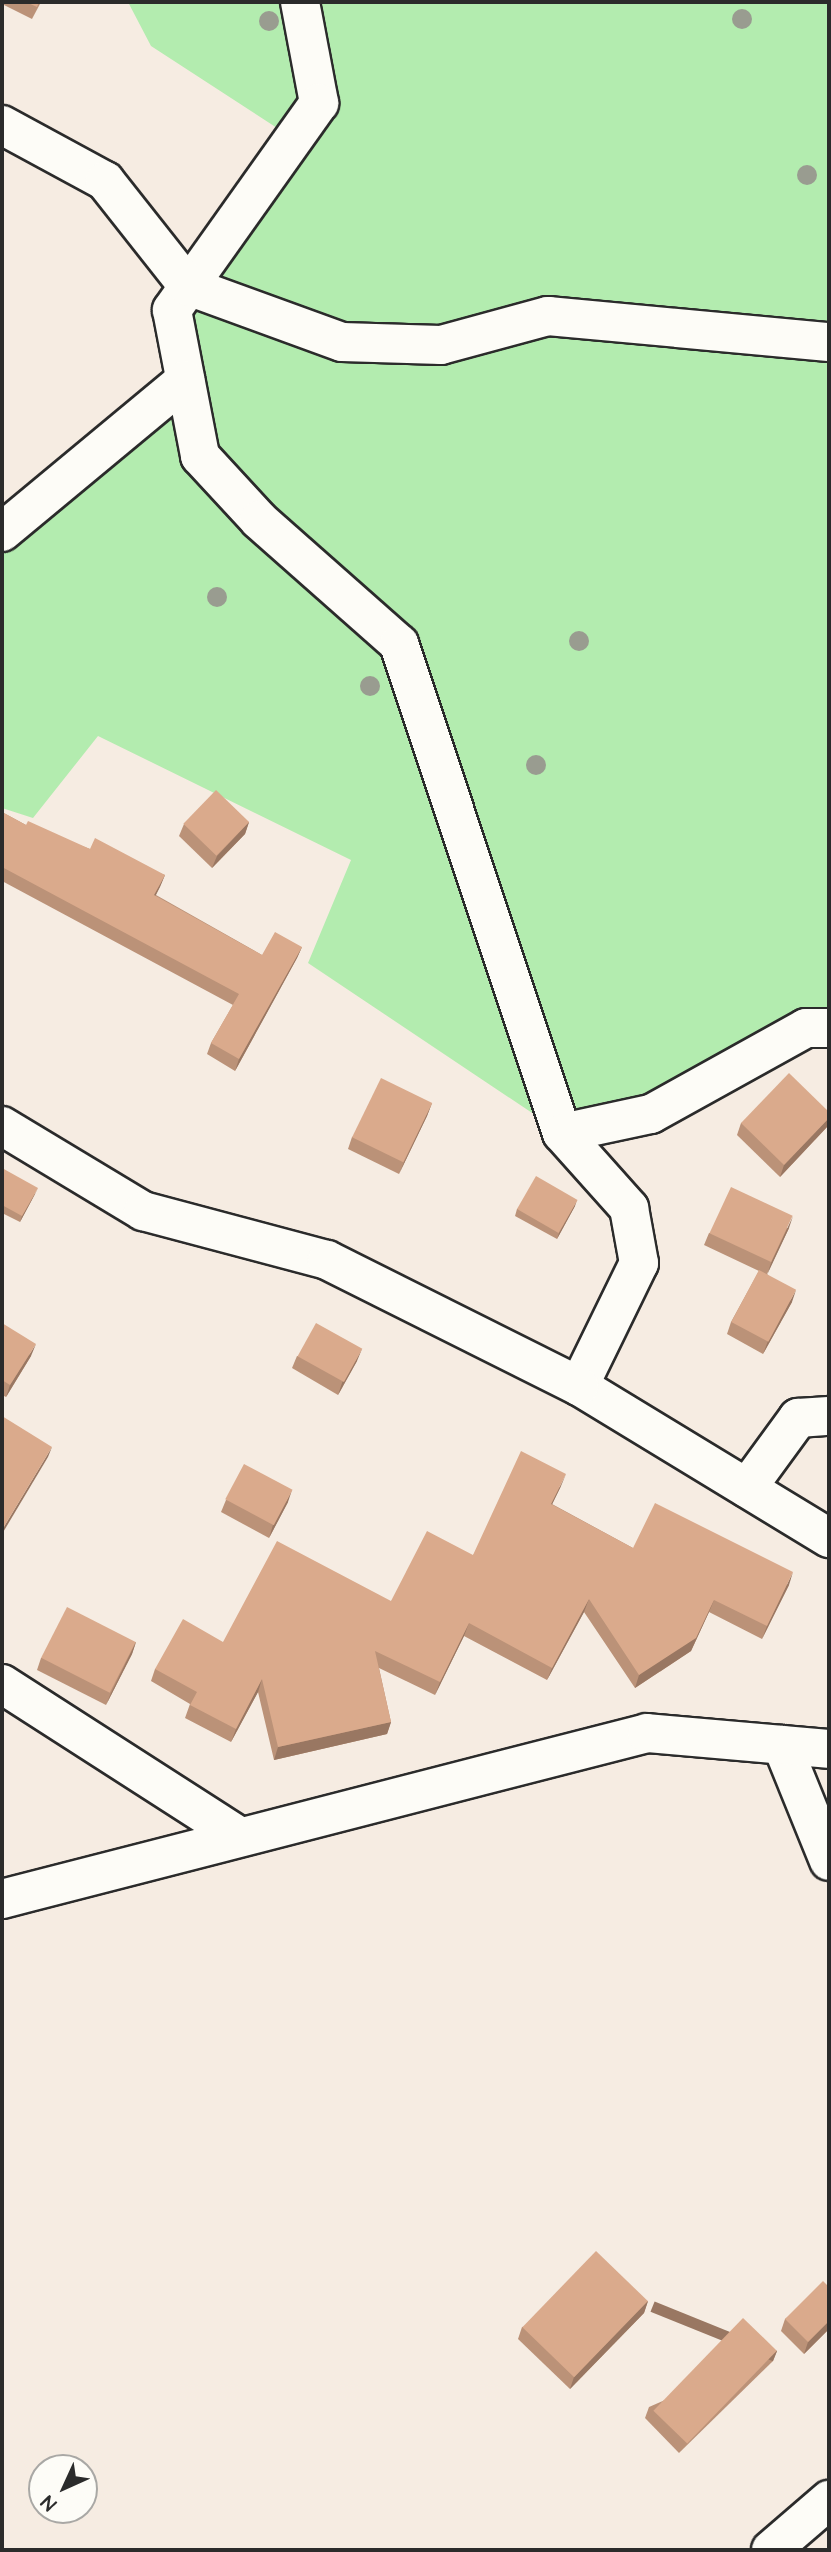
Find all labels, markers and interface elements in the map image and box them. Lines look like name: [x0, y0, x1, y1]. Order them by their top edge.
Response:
north arrow: [28, 2454, 98, 2524]
text: N: [35, 2489, 63, 2517]

